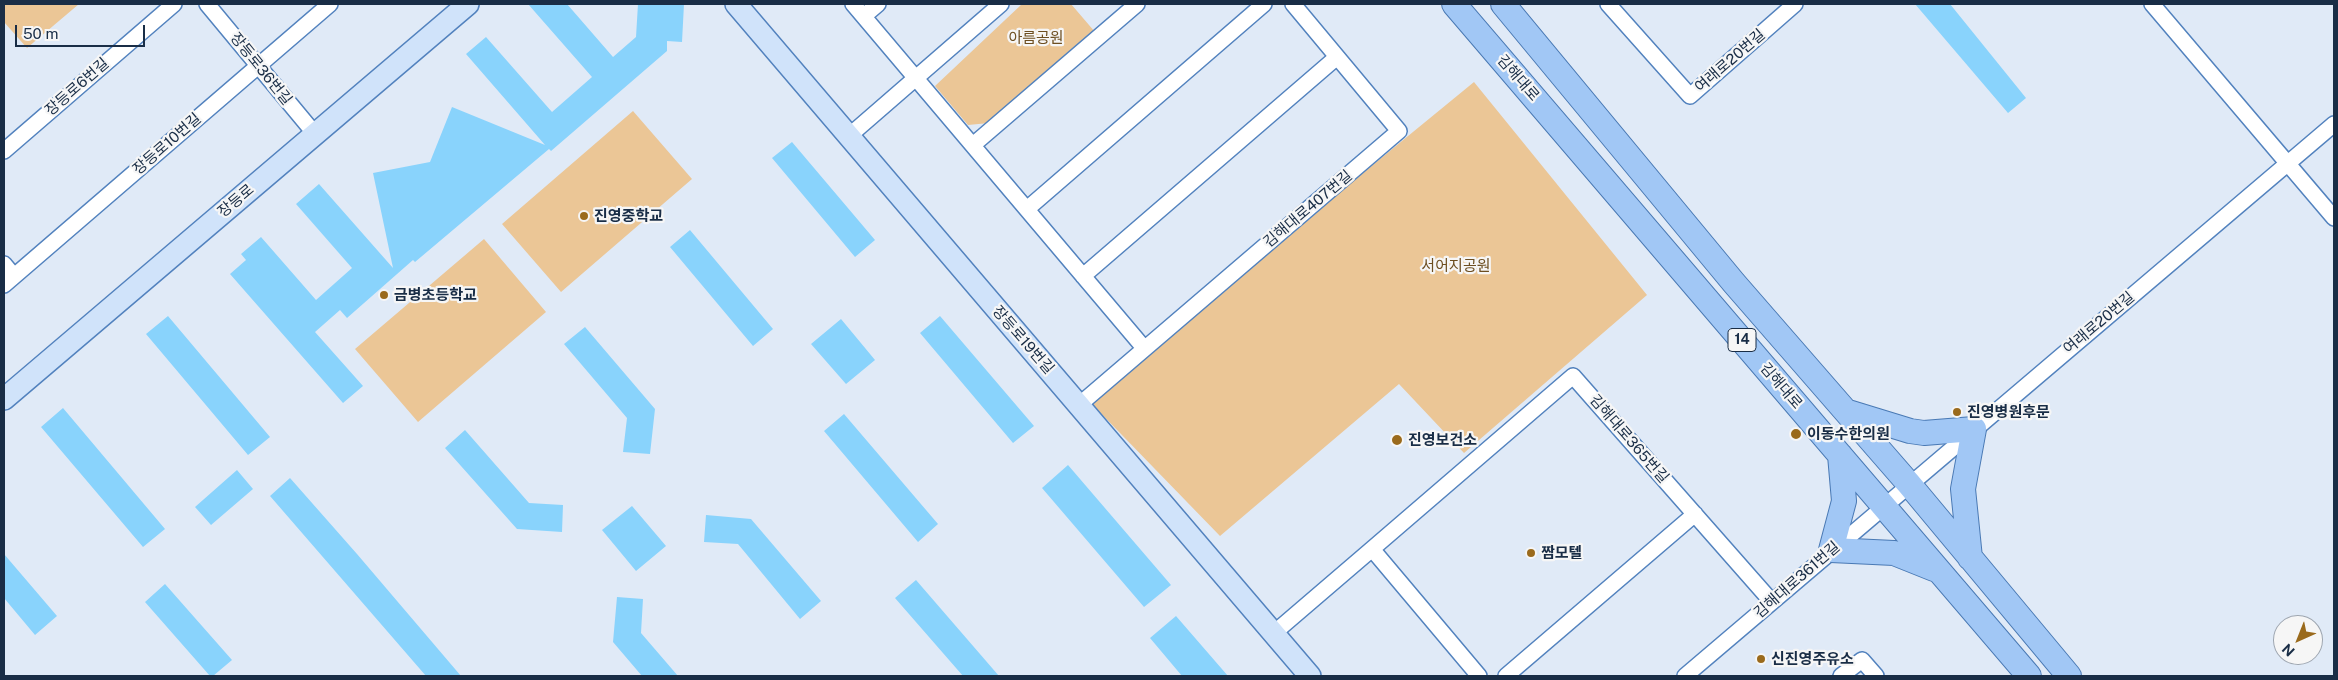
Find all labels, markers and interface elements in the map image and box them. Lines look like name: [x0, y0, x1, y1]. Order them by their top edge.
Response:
scale bar: [18, 15, 148, 47]
text: 50 m: [23, 25, 58, 42]
street label: 여래로20번길: [1691, 26, 1769, 96]
street label: 장등로36번길: [226, 29, 296, 109]
park label: 아름공원: [1008, 29, 1064, 47]
street label: 김해대로: [1493, 51, 1543, 105]
street label: 장등로6번길: [42, 55, 112, 119]
street label: 장등로10번길: [129, 110, 205, 178]
street label: 김해대로407번길: [1260, 167, 1356, 251]
street label: 장등로: [214, 181, 258, 221]
place label: 진영중학교: [594, 207, 663, 225]
marker: 진영중학교: [578, 210, 590, 222]
park label: 서어지공원: [1422, 257, 1490, 275]
place label: 금병초등학교: [394, 286, 477, 304]
street label: 여래로20번길: [2060, 288, 2138, 358]
marker: 금병초등학교: [378, 289, 390, 301]
street label: 장등로19번길: [988, 302, 1058, 378]
road number: 14: [1728, 328, 1756, 352]
street label: 김해대로: [1756, 359, 1806, 413]
street label: 김해대로365번길: [1586, 391, 1672, 487]
place label: 진영병원후문: [1967, 403, 2050, 421]
marker: 진영병원후문: [1951, 406, 1963, 418]
place label: 이동수한의원: [1807, 425, 1890, 443]
marker: 이동수한의원: [1789, 427, 1803, 441]
place label: 진영보건소: [1408, 431, 1477, 449]
marker: 진영보건소: [1390, 433, 1404, 447]
street label: 김해대로361번길: [1750, 538, 1844, 622]
place label: 짬모텔: [1541, 544, 1582, 562]
marker: 짬모텔: [1525, 547, 1537, 559]
north arrow: [2273, 615, 2323, 665]
text: N: [2279, 641, 2298, 660]
place label: 신진영주유소: [1771, 650, 1854, 668]
marker: 신진영주유소: [1755, 653, 1767, 665]

